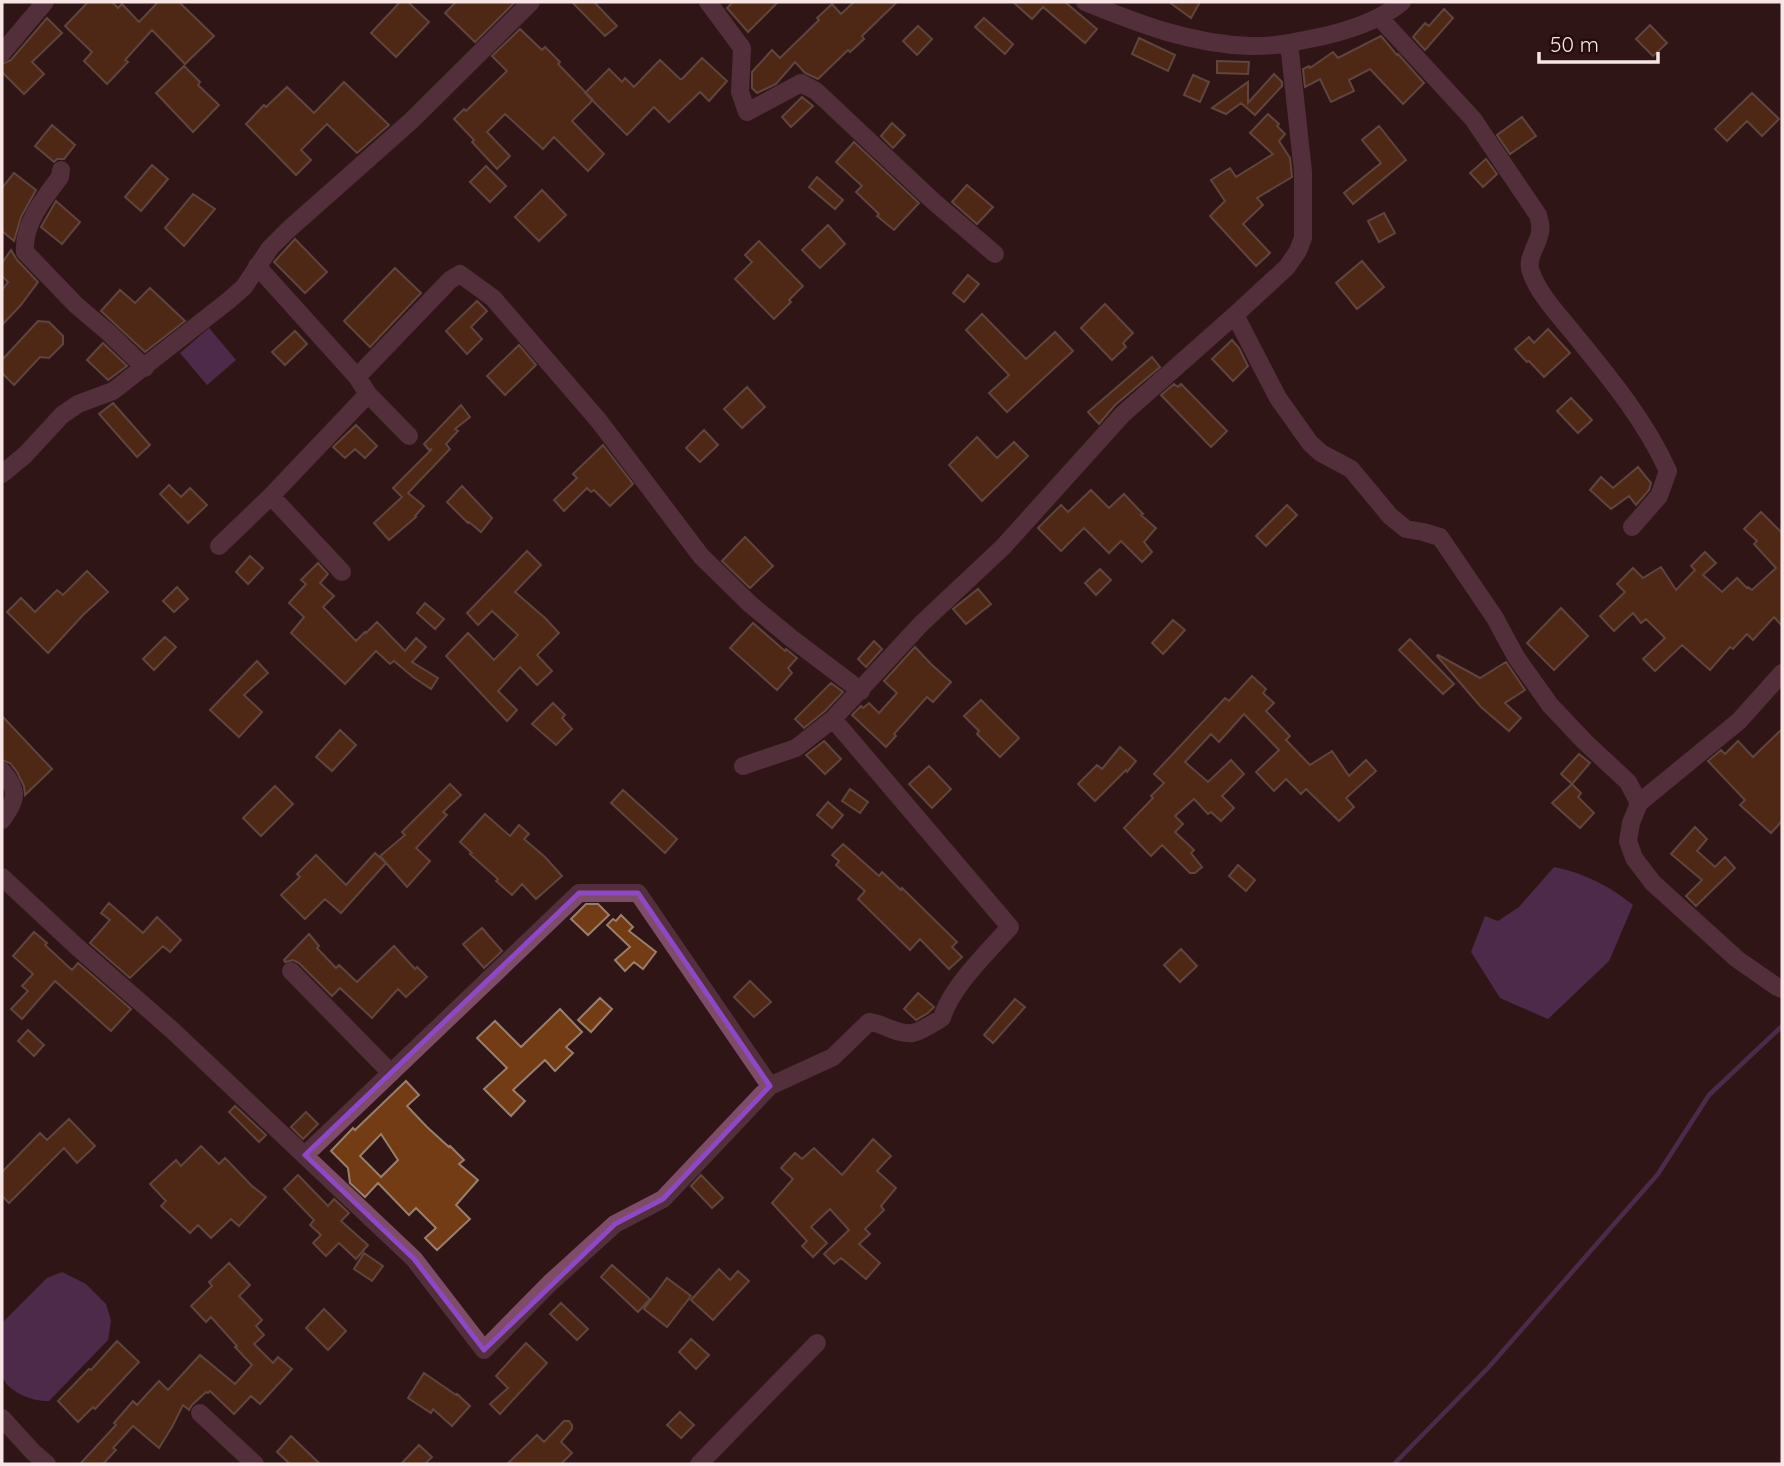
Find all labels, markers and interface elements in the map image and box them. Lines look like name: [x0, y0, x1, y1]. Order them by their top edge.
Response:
scale bar: [1539, 21, 1658, 65]
text: 50 m: [1550, 31, 1599, 57]

